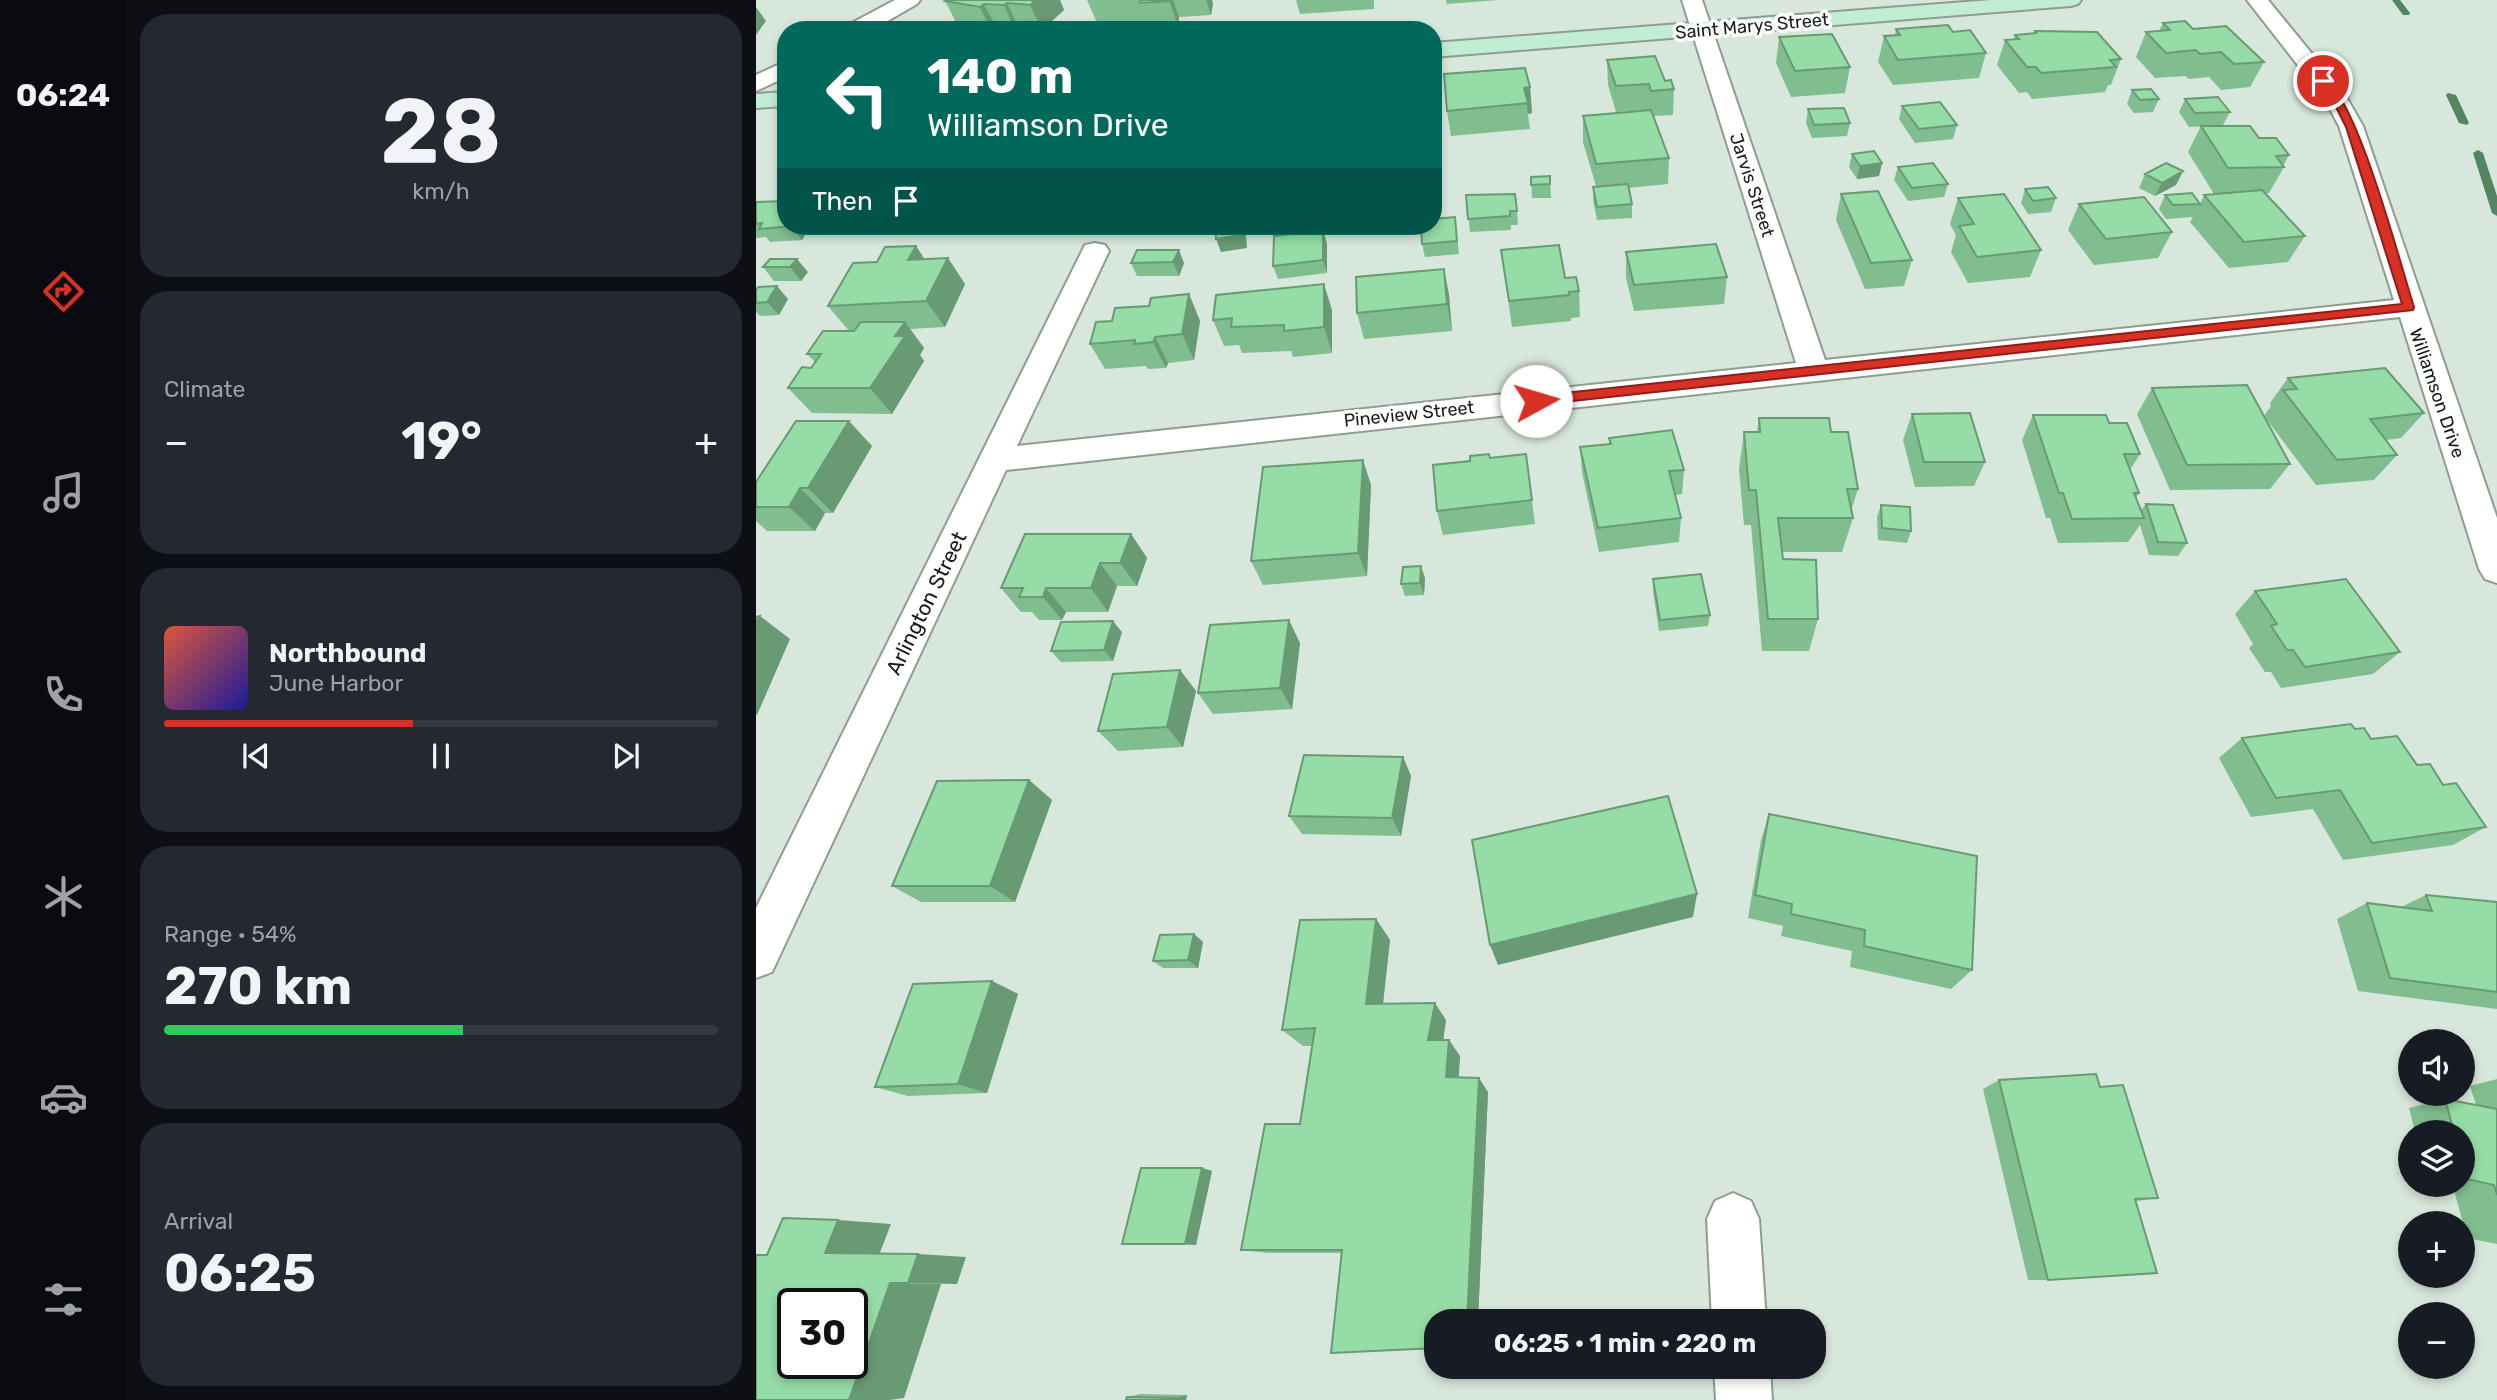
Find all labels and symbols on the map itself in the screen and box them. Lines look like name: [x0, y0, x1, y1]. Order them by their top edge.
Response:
street label: Saint Marys Street: [1674, 8, 1830, 44]
pin: [2293, 51, 2353, 111]
street label: Jarvis Street: [1725, 130, 1779, 240]
street label: Williamson Drive: [2404, 325, 2470, 461]
position arrow: [1499, 364, 1573, 438]
street label: Pineview Street: [1343, 396, 1475, 432]
street label: Arlington Street: [880, 527, 972, 679]
speed limit sign: 30: [777, 1288, 868, 1379]

